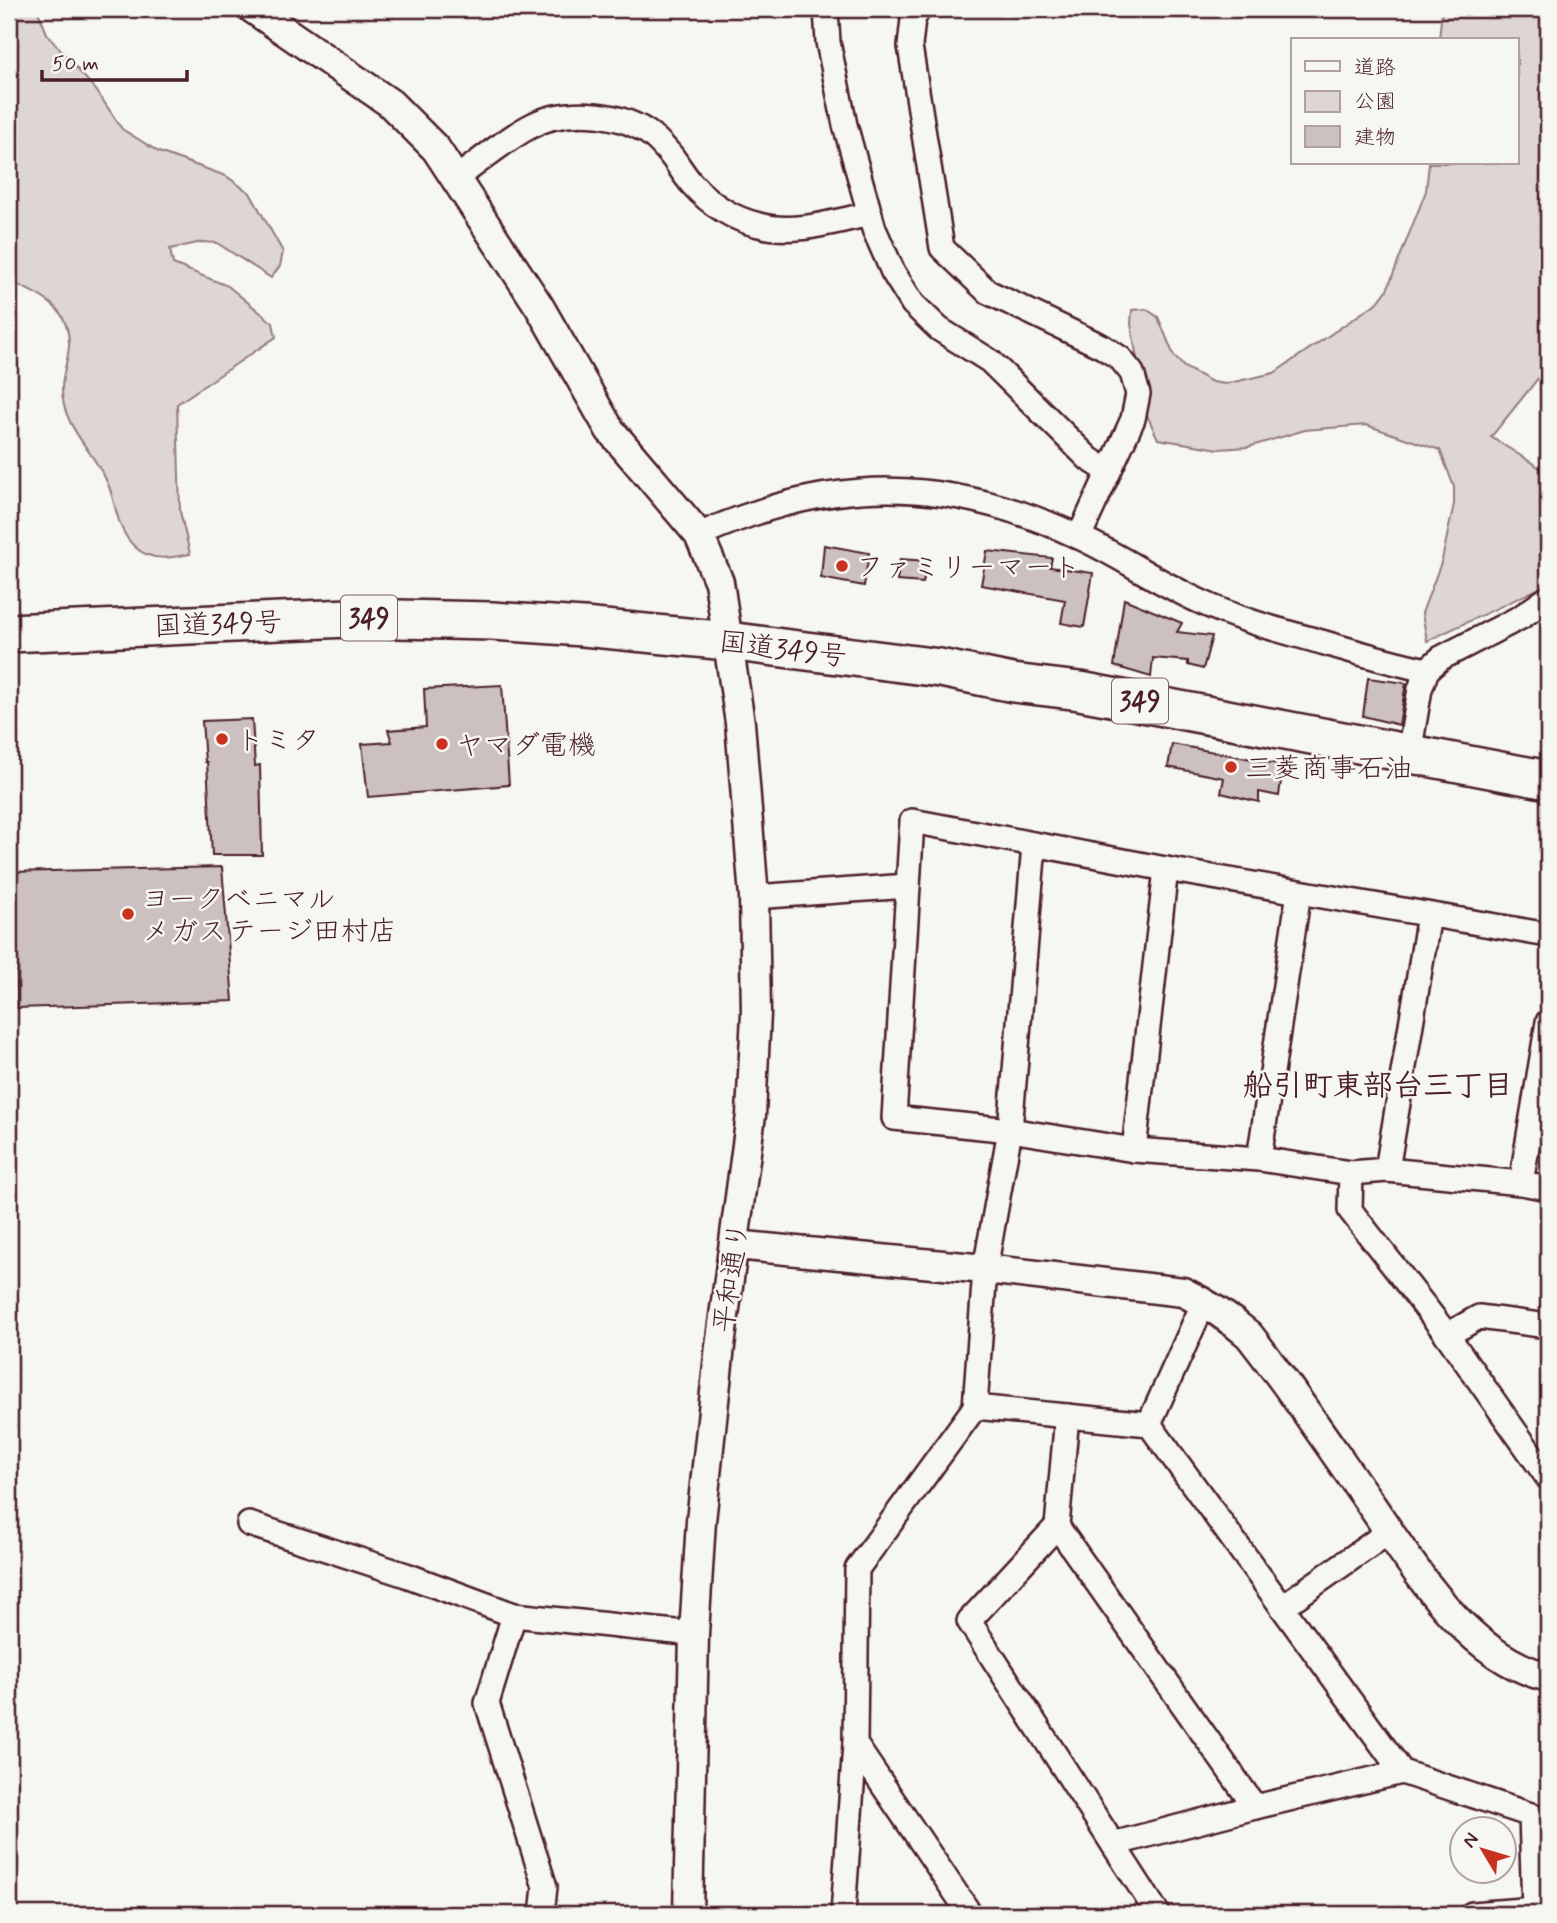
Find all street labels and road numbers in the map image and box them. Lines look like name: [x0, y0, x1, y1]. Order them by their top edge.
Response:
road number: 349: [341, 596, 397, 640]
street label: 国道349号: [153, 605, 283, 646]
street label: 国道349号: [717, 624, 849, 677]
road number: 349: [1112, 678, 1168, 723]
street label: 平和通り: [706, 1219, 759, 1335]

